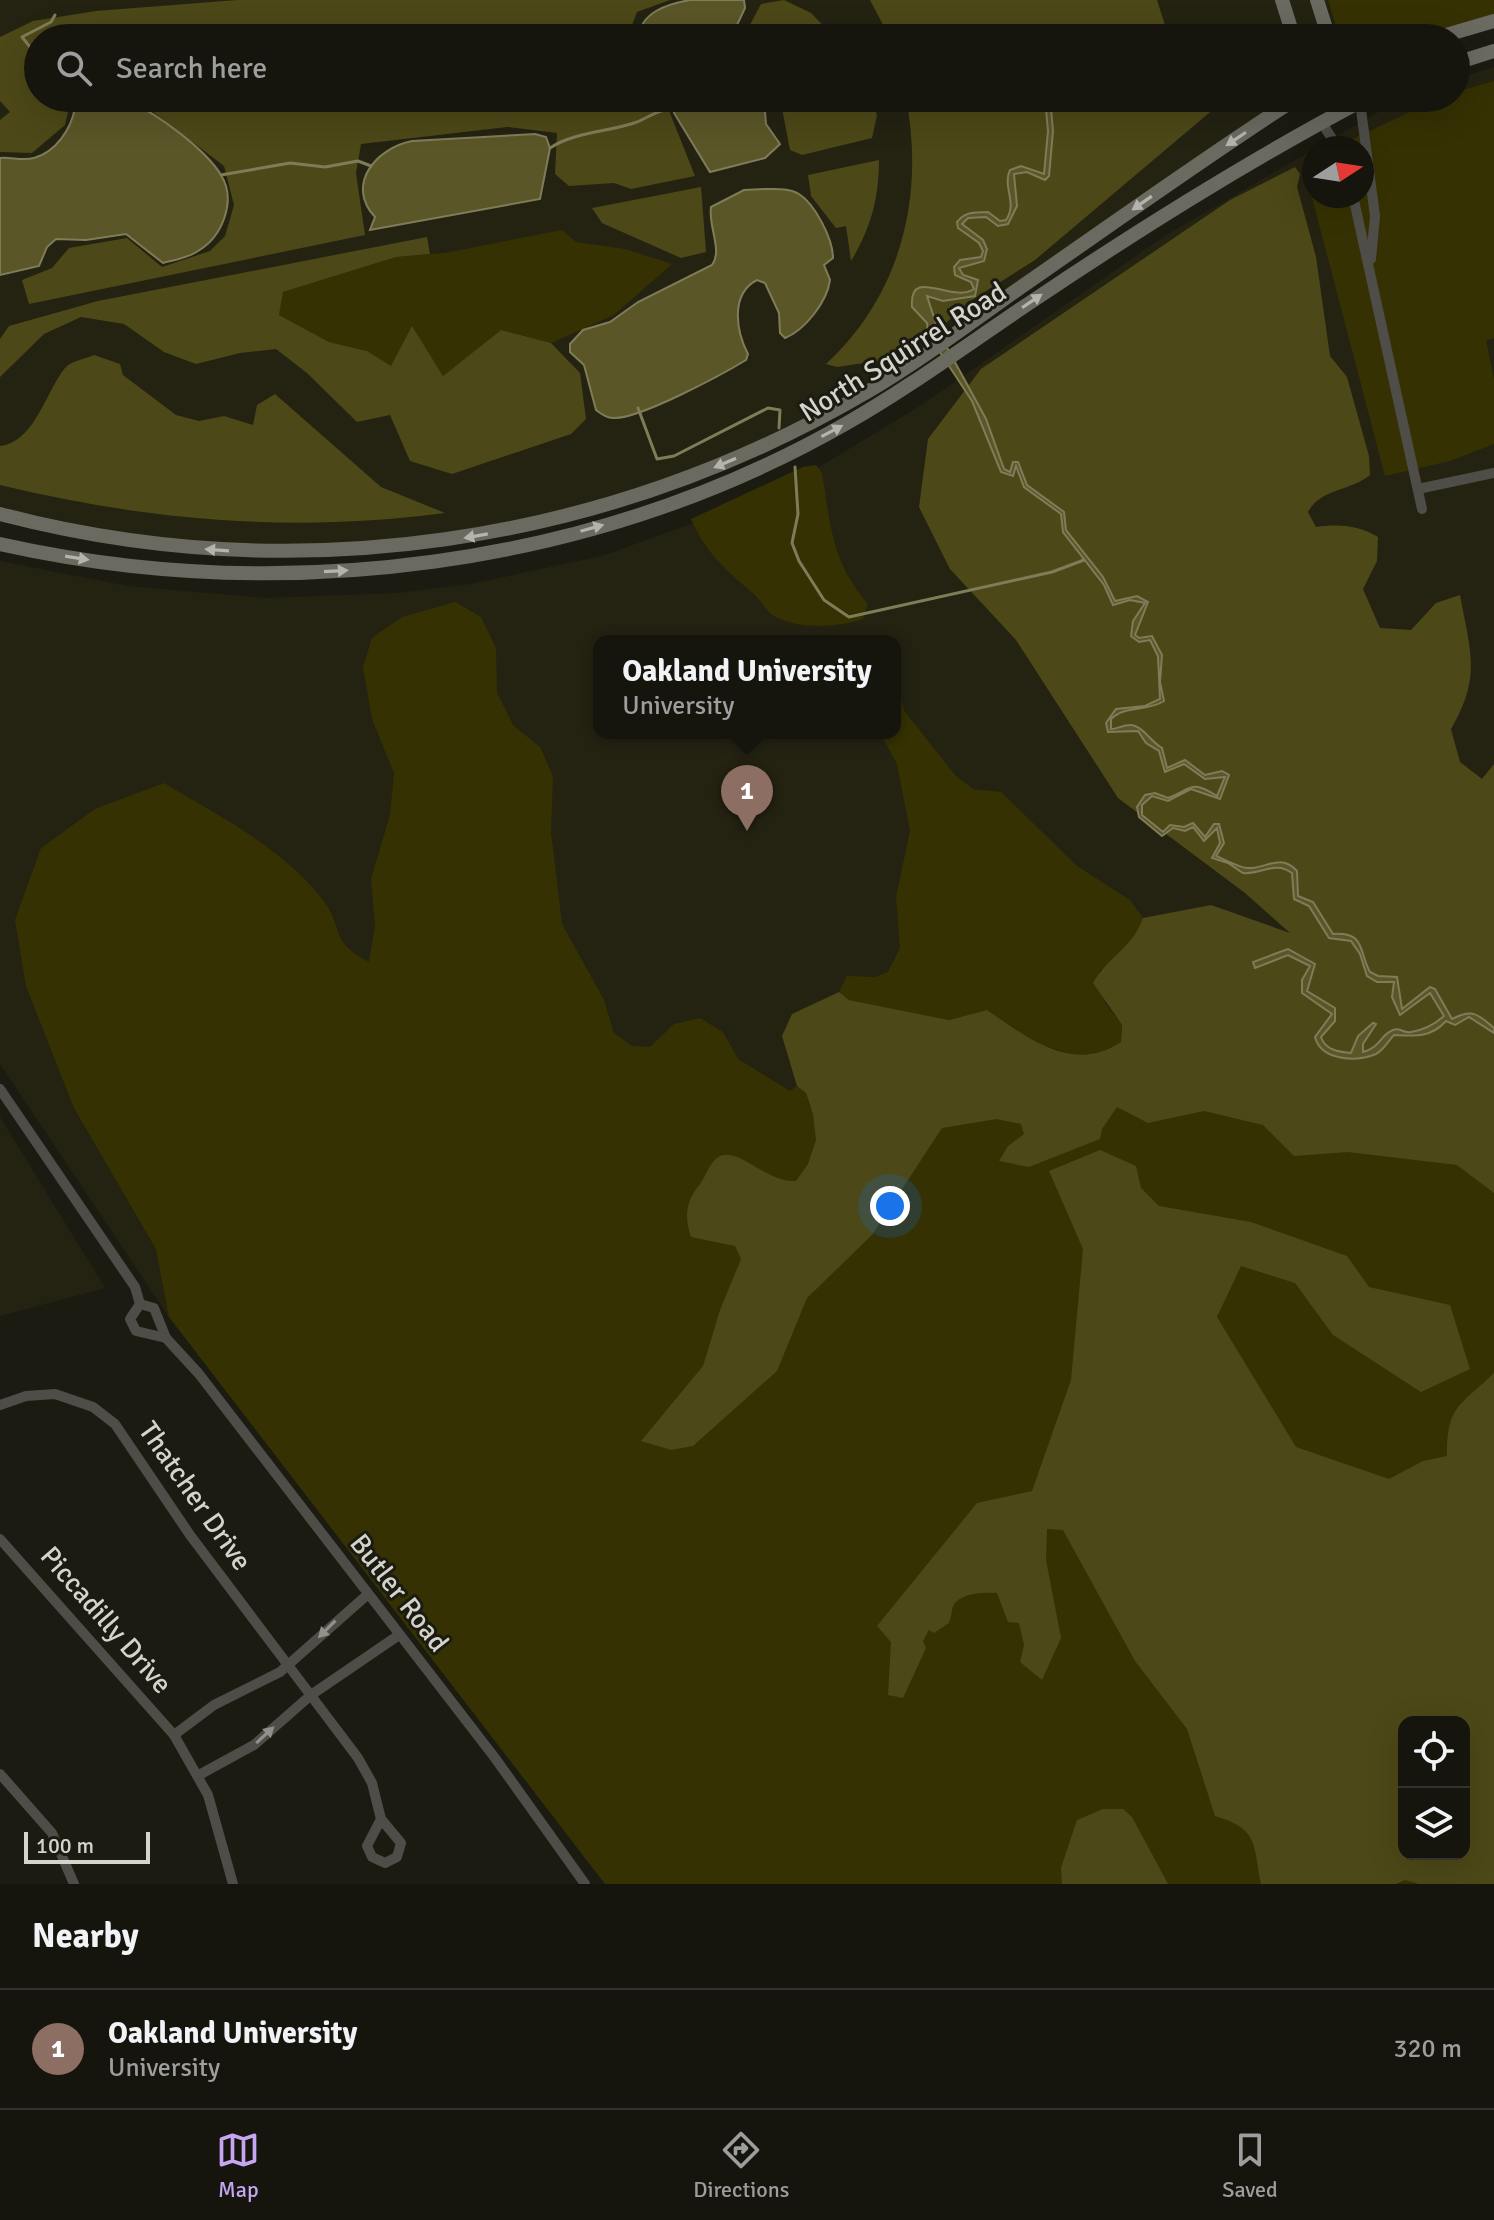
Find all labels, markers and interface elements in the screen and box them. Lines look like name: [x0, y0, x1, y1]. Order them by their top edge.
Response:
search box: [24, 24, 1470, 112]
icon: search: [52, 46, 96, 90]
text: Search here: [116, 50, 267, 87]
one-way arrow: [1225, 131, 1246, 146]
north arrow: [1302, 136, 1374, 208]
one-way arrow: [1132, 195, 1153, 210]
street label: North Squirrel Road: [793, 275, 1013, 429]
one-way arrow: [1021, 294, 1042, 309]
one-way arrow: [821, 424, 844, 438]
one-way arrow: [713, 457, 737, 470]
one-way arrow: [580, 521, 604, 534]
one-way arrow: [464, 530, 489, 543]
one-way arrow: [204, 543, 229, 556]
one-way arrow: [64, 553, 89, 565]
one-way arrow: [324, 564, 349, 577]
popup: [593, 635, 901, 739]
text: Oakland University: [622, 653, 872, 690]
text: University: [622, 690, 734, 722]
pin: 1: [721, 765, 773, 831]
your location: [870, 1186, 910, 1226]
street label: Thatcher Drive: [131, 1415, 259, 1577]
street label: Butler Road: [342, 1527, 456, 1659]
street label: Piccadilly Drive: [33, 1539, 179, 1701]
one-way arrow: [318, 1619, 337, 1638]
map controls: [1398, 1716, 1470, 1860]
button: locate: [1398, 1716, 1470, 1788]
one-way arrow: [255, 1726, 274, 1744]
button: layers: [1398, 1788, 1470, 1860]
scale bar: [24, 1828, 150, 1864]
text: 100 m: [36, 1832, 94, 1859]
text: Nearby: [32, 1915, 139, 1957]
text: Oakland University: [108, 2015, 357, 2052]
text: 1: [51, 2033, 65, 2065]
text: 320 m: [1393, 2033, 1462, 2065]
text: University: [108, 2052, 220, 2084]
tab: Map: [216, 2128, 260, 2203]
tab: Directions: [693, 2128, 789, 2203]
tab: Saved: [1222, 2128, 1278, 2203]

